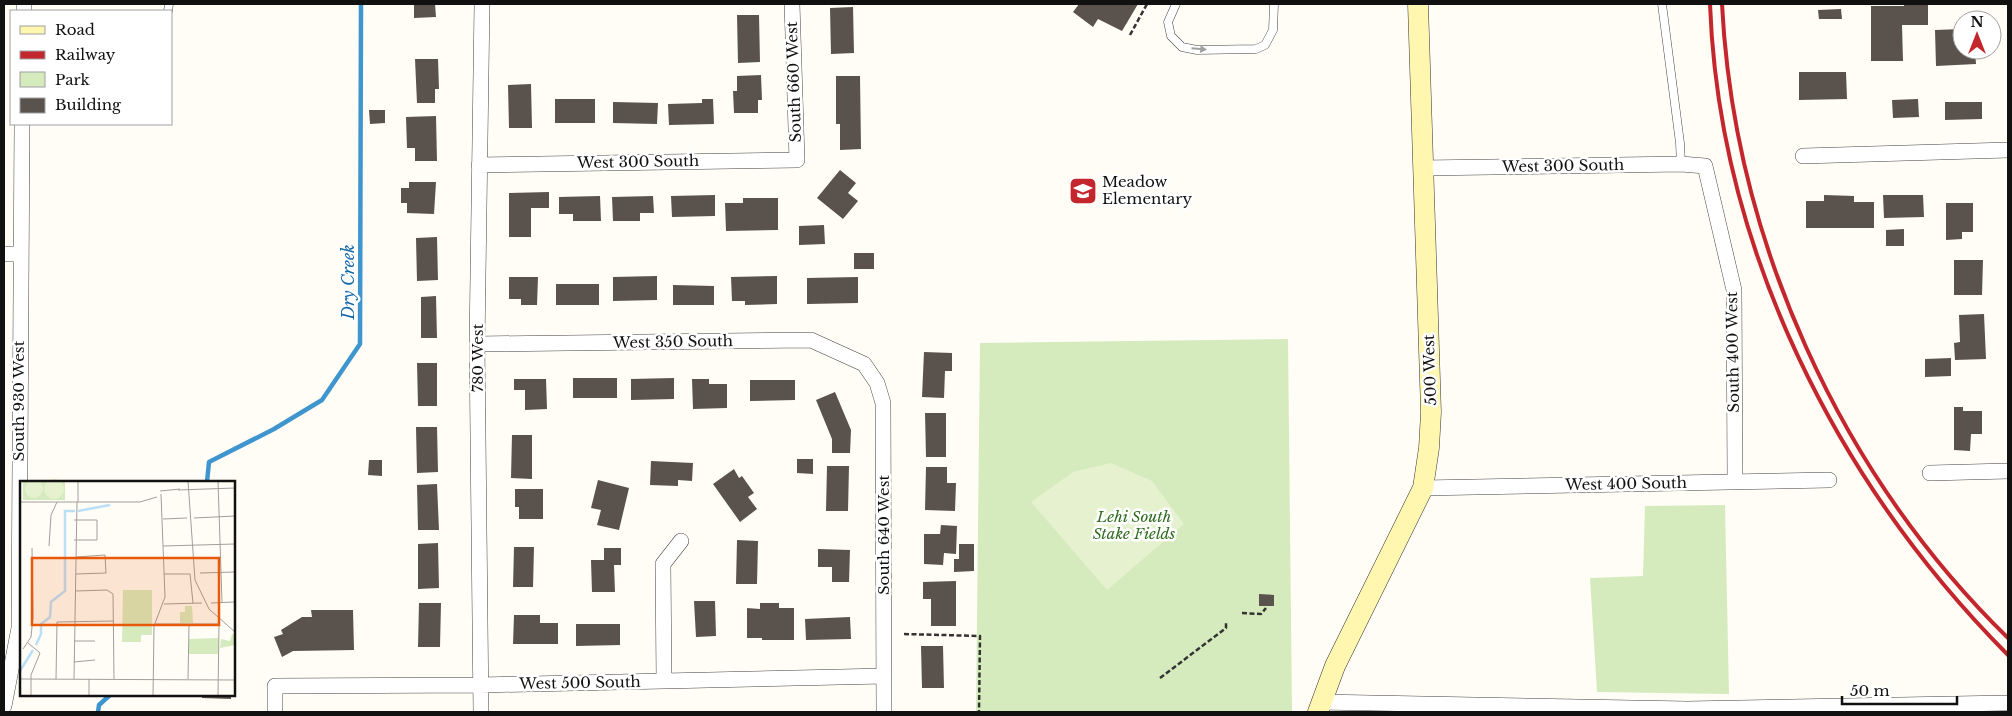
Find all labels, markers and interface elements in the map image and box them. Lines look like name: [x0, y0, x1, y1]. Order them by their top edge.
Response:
legend: [10, 10, 172, 125]
north arrow: [1952, 10, 2002, 60]
text: N: [1970, 13, 1984, 31]
text: Road: [55, 20, 95, 39]
street label: South 660 West: [782, 21, 805, 143]
text: Railway: [55, 45, 116, 64]
one-way arrow: [1191, 45, 1207, 53]
text: Park: [55, 70, 91, 89]
text: Building: [55, 95, 122, 114]
street label: West 300 South: [576, 151, 699, 172]
street label: West 300 South: [1501, 155, 1624, 176]
place label: Meadow Elementary: [1102, 172, 1193, 208]
school or university icon: Meadow Elementary: [1068, 176, 1098, 206]
water label: Dry Creek: [338, 245, 358, 320]
street label: South 400 West: [1722, 291, 1743, 413]
street label: 780 West: [468, 323, 487, 392]
street label: West 350 South: [612, 331, 733, 352]
street label: 500 West: [1419, 334, 1440, 406]
street label: South 930 West: [9, 340, 28, 461]
street label: West 400 South: [1564, 473, 1687, 494]
street label: South 640 West: [874, 475, 893, 595]
inset map: [20, 481, 235, 696]
park label: Lehi South Stake Fields: [1093, 507, 1176, 543]
street label: West 500 South: [518, 672, 641, 693]
scale bar: [1842, 674, 1957, 706]
text: 50 m: [1850, 681, 1890, 700]

